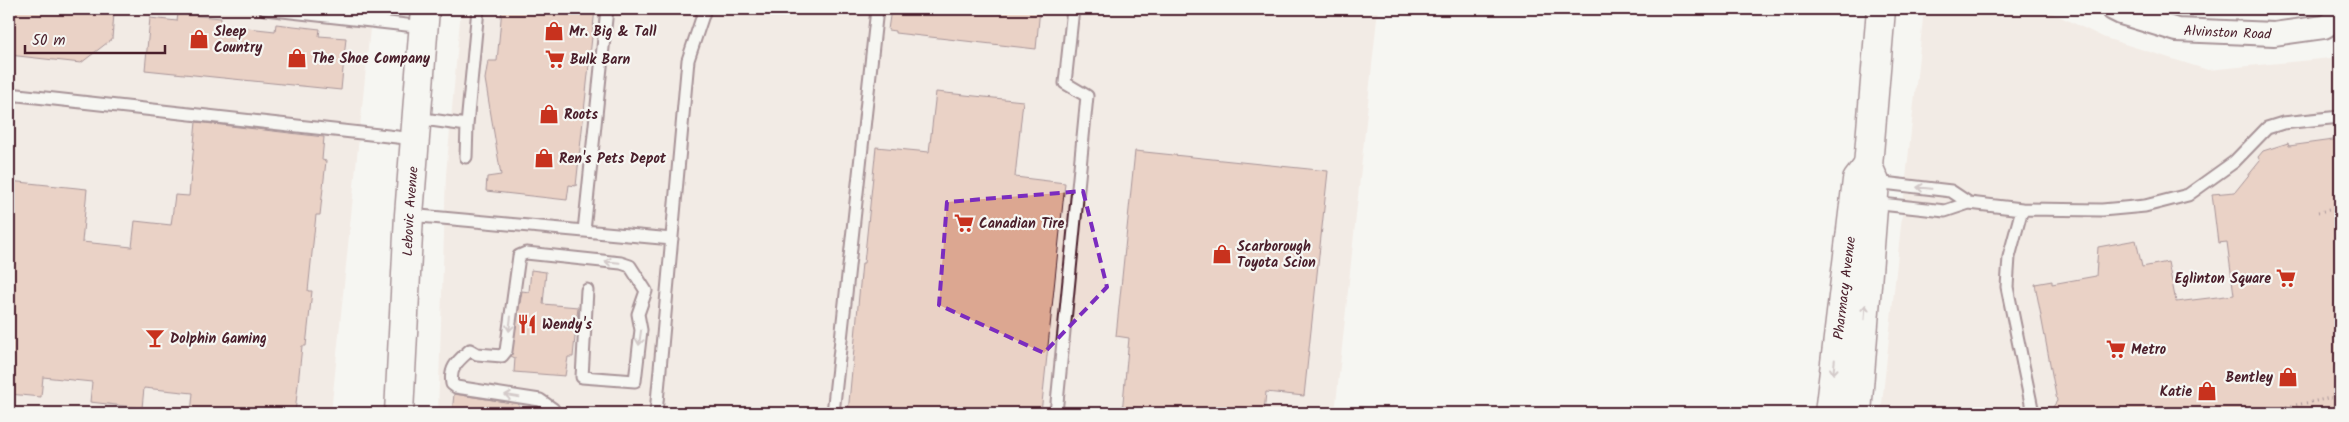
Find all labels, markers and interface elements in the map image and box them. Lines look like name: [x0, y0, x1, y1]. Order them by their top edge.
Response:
shop icon: Mr. Big & Tall: [543, 20, 565, 42]
street label: Alvinston Road: [2183, 20, 2273, 46]
place label: Sleep Country: [214, 21, 263, 59]
place label: Mr. Big & Tall: [569, 21, 657, 43]
scale bar: [25, 22, 165, 54]
shop icon: Sleep Country: [188, 28, 210, 50]
text: 50 m: [32, 29, 66, 53]
shop icon: The Shoe Company: [286, 47, 308, 69]
place label: The Shoe Company: [312, 48, 431, 70]
supermarket icon: Bulk Barn: [544, 48, 566, 70]
place label: Bulk Barn: [570, 49, 630, 71]
shop icon: Roots: [538, 103, 560, 125]
place label: Roots: [564, 104, 598, 126]
shop icon: Ren's Pets Depot: [533, 147, 555, 169]
place label: Ren's Pets Depot: [559, 148, 667, 170]
street label: Lebovic Avenue: [397, 165, 425, 257]
one-way arrow: [1917, 183, 1933, 193]
supermarket icon: Canadian Tire: [953, 212, 975, 234]
place label: Canadian Tire: [979, 213, 1064, 235]
street label: Pharmacy Avenue: [1828, 235, 1862, 341]
place label: Scarborough Toyota Scion: [1237, 236, 1316, 274]
shop icon: Scarborough Toyota Scion: [1211, 243, 1233, 265]
one-way arrow: [604, 257, 620, 266]
supermarket icon: Eglinton Square: [2275, 267, 2297, 289]
place label: Eglinton Square: [2175, 268, 2271, 290]
one-way arrow: [1860, 305, 1869, 321]
restaurant icon: Wendy's: [516, 313, 538, 335]
place label: Wendy's: [542, 314, 592, 336]
one-way arrow: [505, 315, 515, 331]
bar icon: Dolphin Gaming: [144, 327, 166, 349]
place label: Dolphin Gaming: [170, 328, 267, 350]
one-way arrow: [635, 330, 645, 346]
supermarket icon: Metro: [2105, 338, 2127, 360]
place label: Metro: [2131, 339, 2167, 361]
one-way arrow: [1829, 359, 1839, 375]
shop icon: Bentley: [2277, 366, 2299, 388]
place label: Bentley: [2226, 367, 2274, 389]
shop icon: Katie: [2196, 380, 2218, 402]
place label: Katie: [2160, 381, 2192, 403]
one-way arrow: [504, 390, 520, 400]

